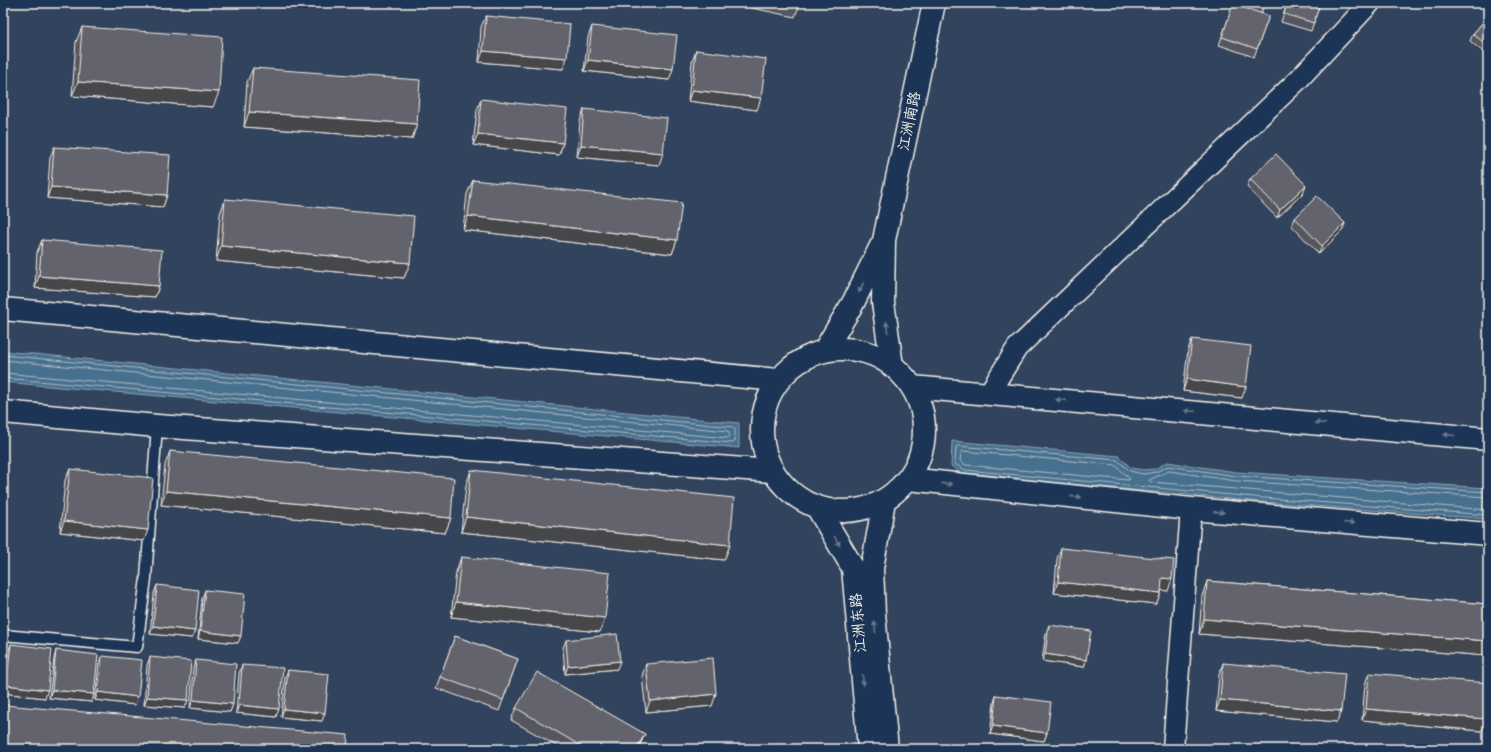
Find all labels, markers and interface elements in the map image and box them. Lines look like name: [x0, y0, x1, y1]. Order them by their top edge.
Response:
street label: 江洲南路: [892, 89, 925, 152]
one-way arrow: [858, 282, 864, 293]
one-way arrow: [884, 321, 890, 333]
one-way arrow: [1055, 396, 1067, 403]
one-way arrow: [1184, 408, 1196, 415]
one-way arrow: [1314, 420, 1326, 427]
one-way arrow: [1443, 432, 1455, 438]
one-way arrow: [941, 480, 953, 487]
one-way arrow: [1070, 494, 1082, 501]
one-way arrow: [1213, 508, 1225, 515]
one-way arrow: [1343, 519, 1355, 526]
one-way arrow: [833, 535, 840, 547]
street label: 江洲东路: [844, 592, 871, 654]
one-way arrow: [872, 621, 879, 633]
one-way arrow: [859, 674, 866, 686]

